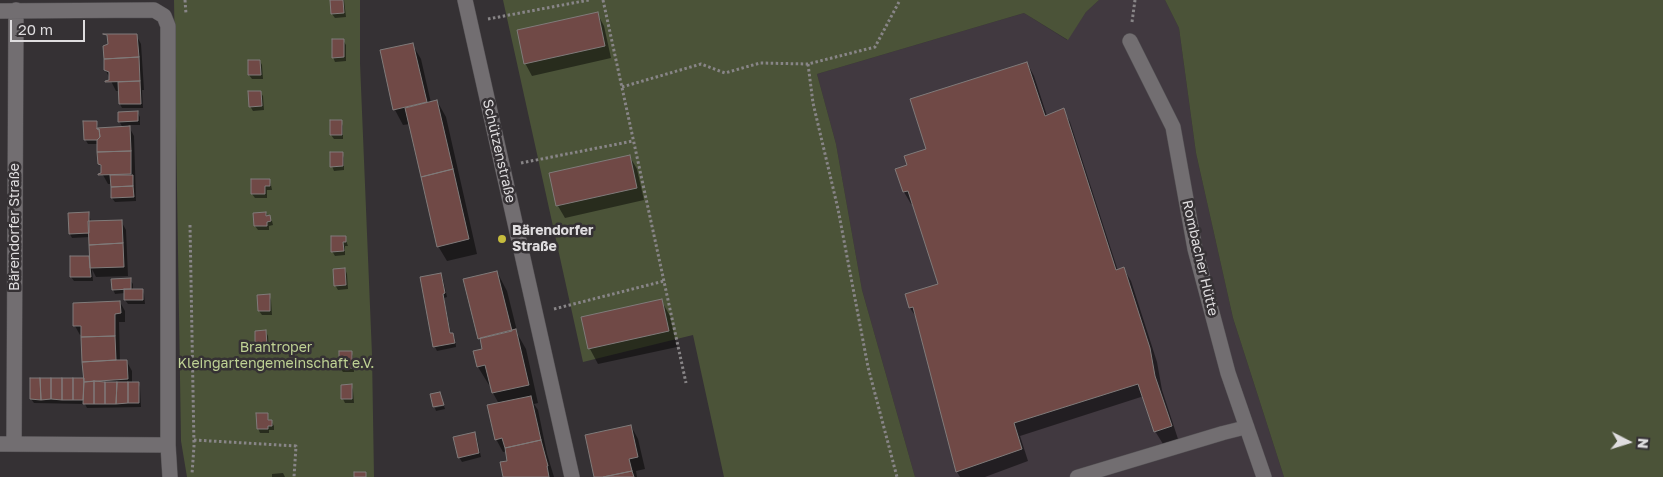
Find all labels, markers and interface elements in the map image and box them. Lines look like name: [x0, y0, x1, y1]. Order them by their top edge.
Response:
scale bar: [12, 10, 88, 42]
text: 20 m: [18, 20, 53, 38]
street label: Schützenstraße: [479, 98, 519, 204]
street label: Bärendorfer Straße: [7, 163, 23, 291]
street label: Rombacher Hütte: [1179, 198, 1221, 318]
place label: Bärendorfer Straße: [512, 223, 593, 256]
marker: Bärendorfer Straße: [496, 233, 508, 245]
park label: Brantroper Kleingartengemeinschaft e.V.: [178, 340, 374, 372]
north arrow: [1603, 417, 1653, 467]
text: N: [1635, 437, 1652, 449]

